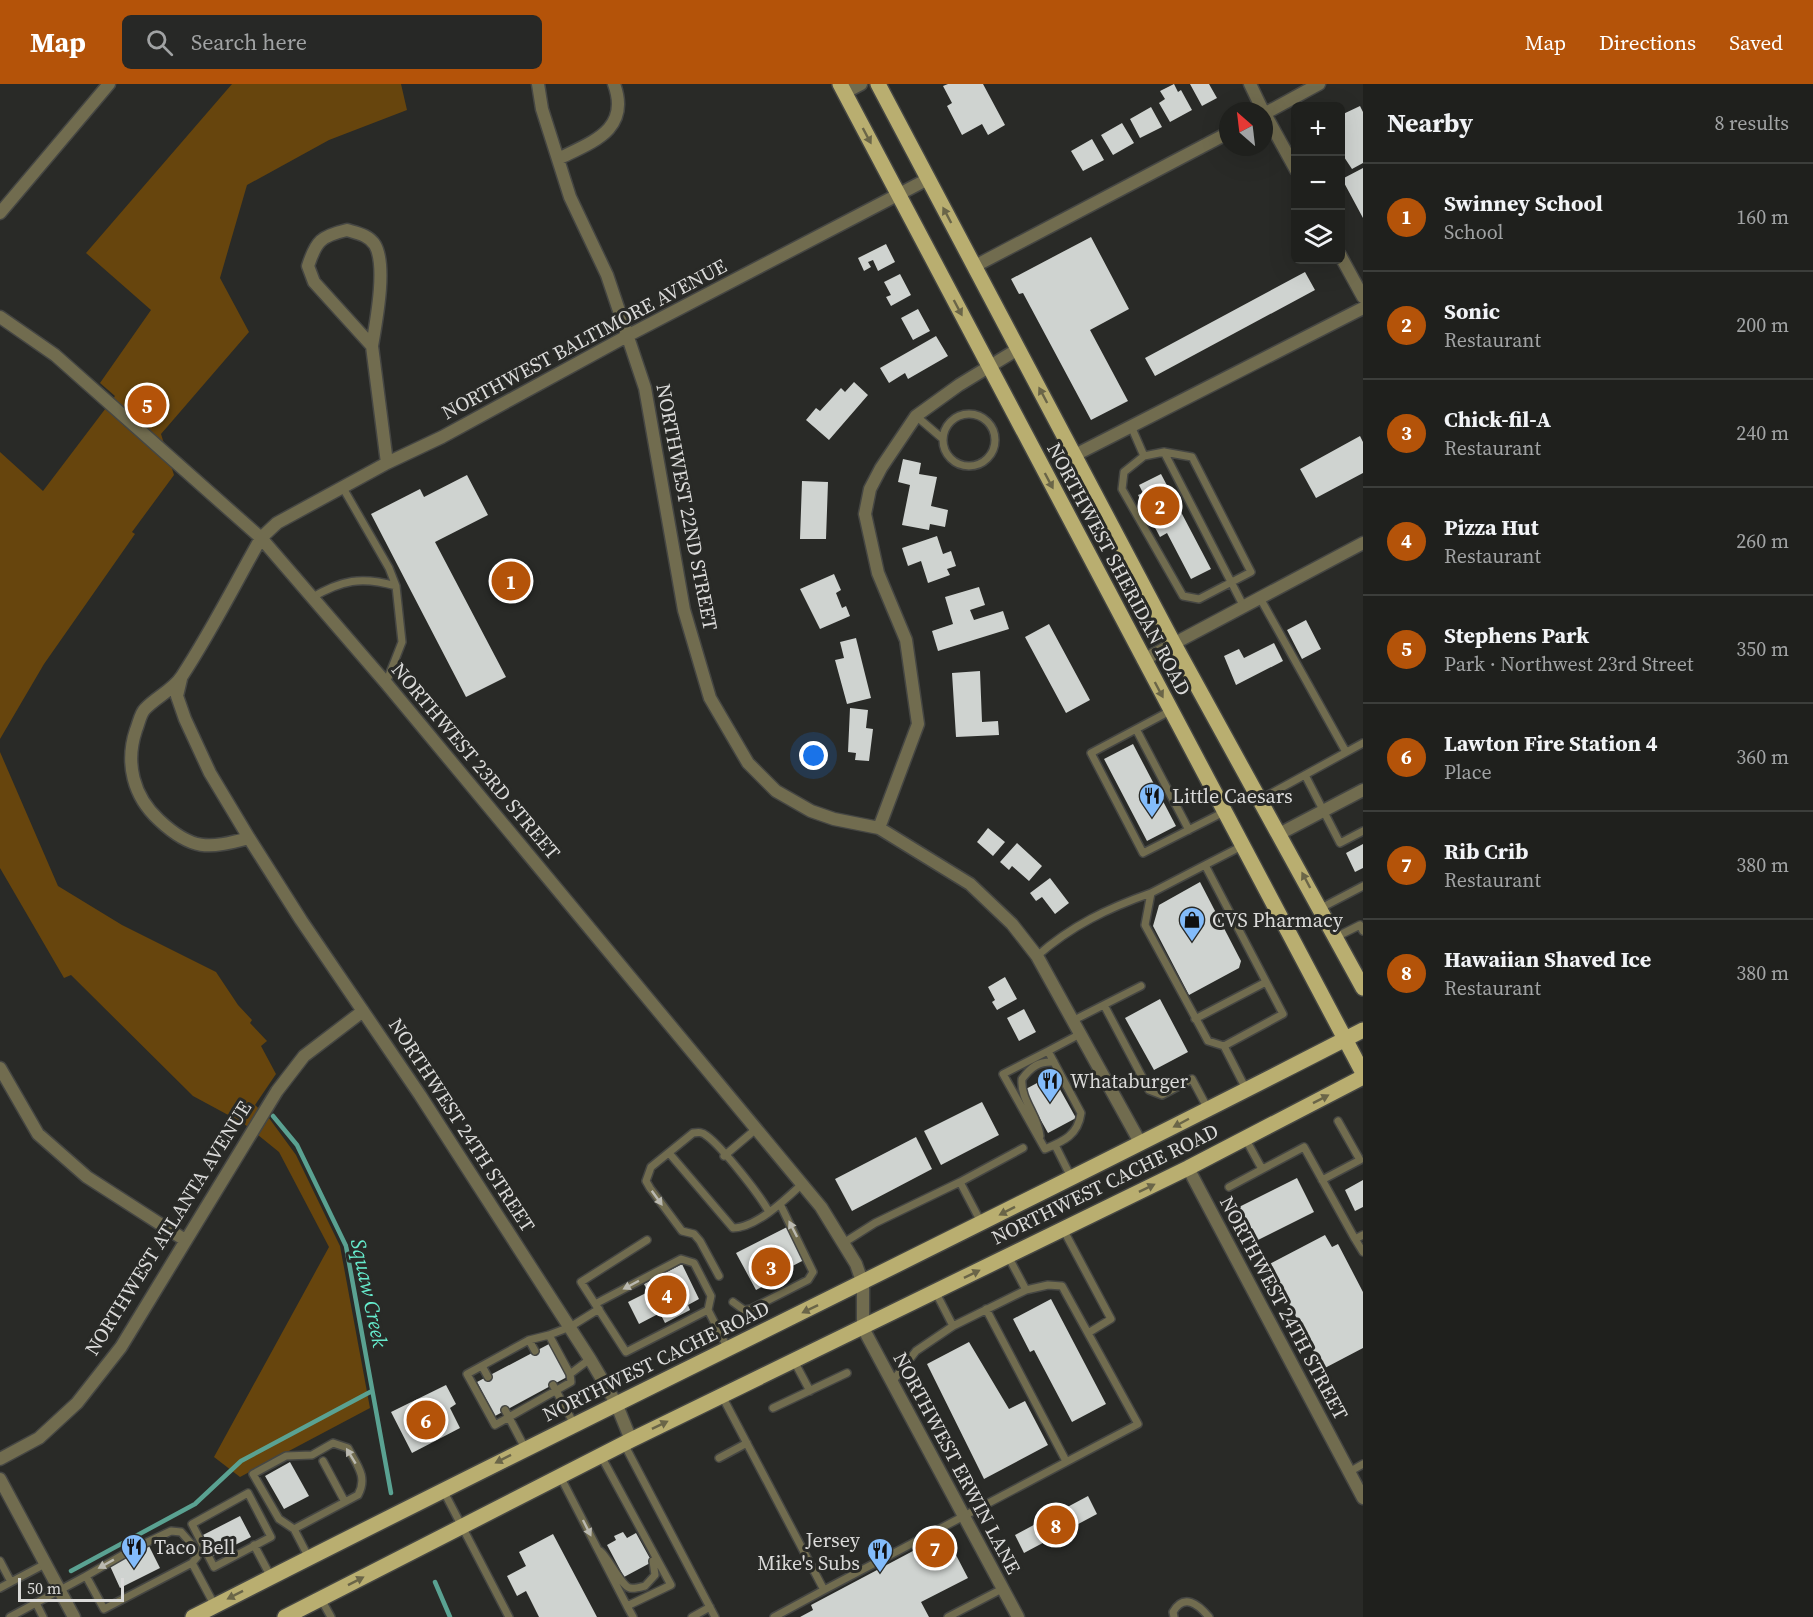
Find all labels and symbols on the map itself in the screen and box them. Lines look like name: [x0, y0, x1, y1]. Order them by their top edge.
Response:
north arrow: [1219, 102, 1273, 156]
one-way arrow: [862, 127, 872, 144]
one-way arrow: [942, 206, 952, 223]
street label: NORTHWEST BALTIMORE AVENUE: [437, 252, 731, 426]
one-way arrow: [953, 300, 963, 317]
street label: NORTHWEST 22ND STREET: [649, 381, 725, 633]
pin: 5: [128, 382, 166, 428]
one-way arrow: [1038, 386, 1048, 403]
street label: NORTHWEST SHERIDAN ROAD: [1040, 438, 1198, 700]
one-way arrow: [1044, 473, 1054, 490]
pin: 2: [1140, 484, 1180, 528]
pin: 1: [492, 558, 530, 604]
street label: NORTHWEST 23RD STREET: [385, 657, 567, 865]
one-way arrow: [1154, 682, 1164, 699]
your location: [799, 741, 828, 770]
restaurant icon: Little Caesars: [1137, 781, 1167, 819]
place label: Little Caesars: [1172, 782, 1293, 810]
one-way arrow: [1301, 872, 1311, 889]
shop icon: CVS Pharmacy: [1177, 905, 1207, 943]
place label: CVS Pharmacy: [1212, 906, 1344, 934]
street label: NORTHWEST 24TH STREET: [382, 1013, 542, 1237]
restaurant icon: Whataburger: [1035, 1066, 1065, 1104]
place label: Whataburger: [1070, 1067, 1189, 1095]
one-way arrow: [1312, 1094, 1329, 1104]
street label: NORTHWEST ATLANTA AVENUE: [78, 1095, 258, 1361]
street label: NORTHWEST CACHE ROAD: [987, 1117, 1223, 1251]
one-way arrow: [1172, 1118, 1189, 1128]
one-way arrow: [1139, 1183, 1156, 1193]
one-way arrow: [651, 1191, 663, 1206]
street label: NORTHWEST 24TH STREET: [1213, 1191, 1355, 1425]
one-way arrow: [998, 1207, 1015, 1216]
one-way arrow: [788, 1220, 797, 1237]
water label: Squaw Creek: [344, 1236, 395, 1350]
pin: 3: [752, 1244, 790, 1290]
one-way arrow: [963, 1269, 980, 1278]
pin: 4: [648, 1272, 686, 1318]
one-way arrow: [622, 1280, 640, 1290]
street label: NORTHWEST CACHE ROAD: [538, 1294, 774, 1428]
one-way arrow: [801, 1304, 818, 1314]
street label: NORTHWEST ERWIN LANE: [887, 1347, 1027, 1579]
pin: 6: [406, 1398, 446, 1442]
one-way arrow: [652, 1421, 669, 1430]
one-way arrow: [346, 1448, 357, 1464]
one-way arrow: [494, 1455, 511, 1464]
pin: 8: [1036, 1502, 1076, 1548]
one-way arrow: [582, 1520, 592, 1537]
place label: Jersey Mike's Subs: [757, 1526, 861, 1577]
pin: 7: [916, 1526, 954, 1570]
restaurant icon: Taco Bell: [119, 1532, 149, 1570]
place label: Taco Bell: [154, 1533, 235, 1561]
restaurant icon: Jersey Mike's Subs: [865, 1536, 895, 1574]
one-way arrow: [97, 1559, 114, 1569]
scale bar: [18, 1575, 124, 1602]
one-way arrow: [347, 1576, 364, 1586]
one-way arrow: [227, 1591, 244, 1600]

